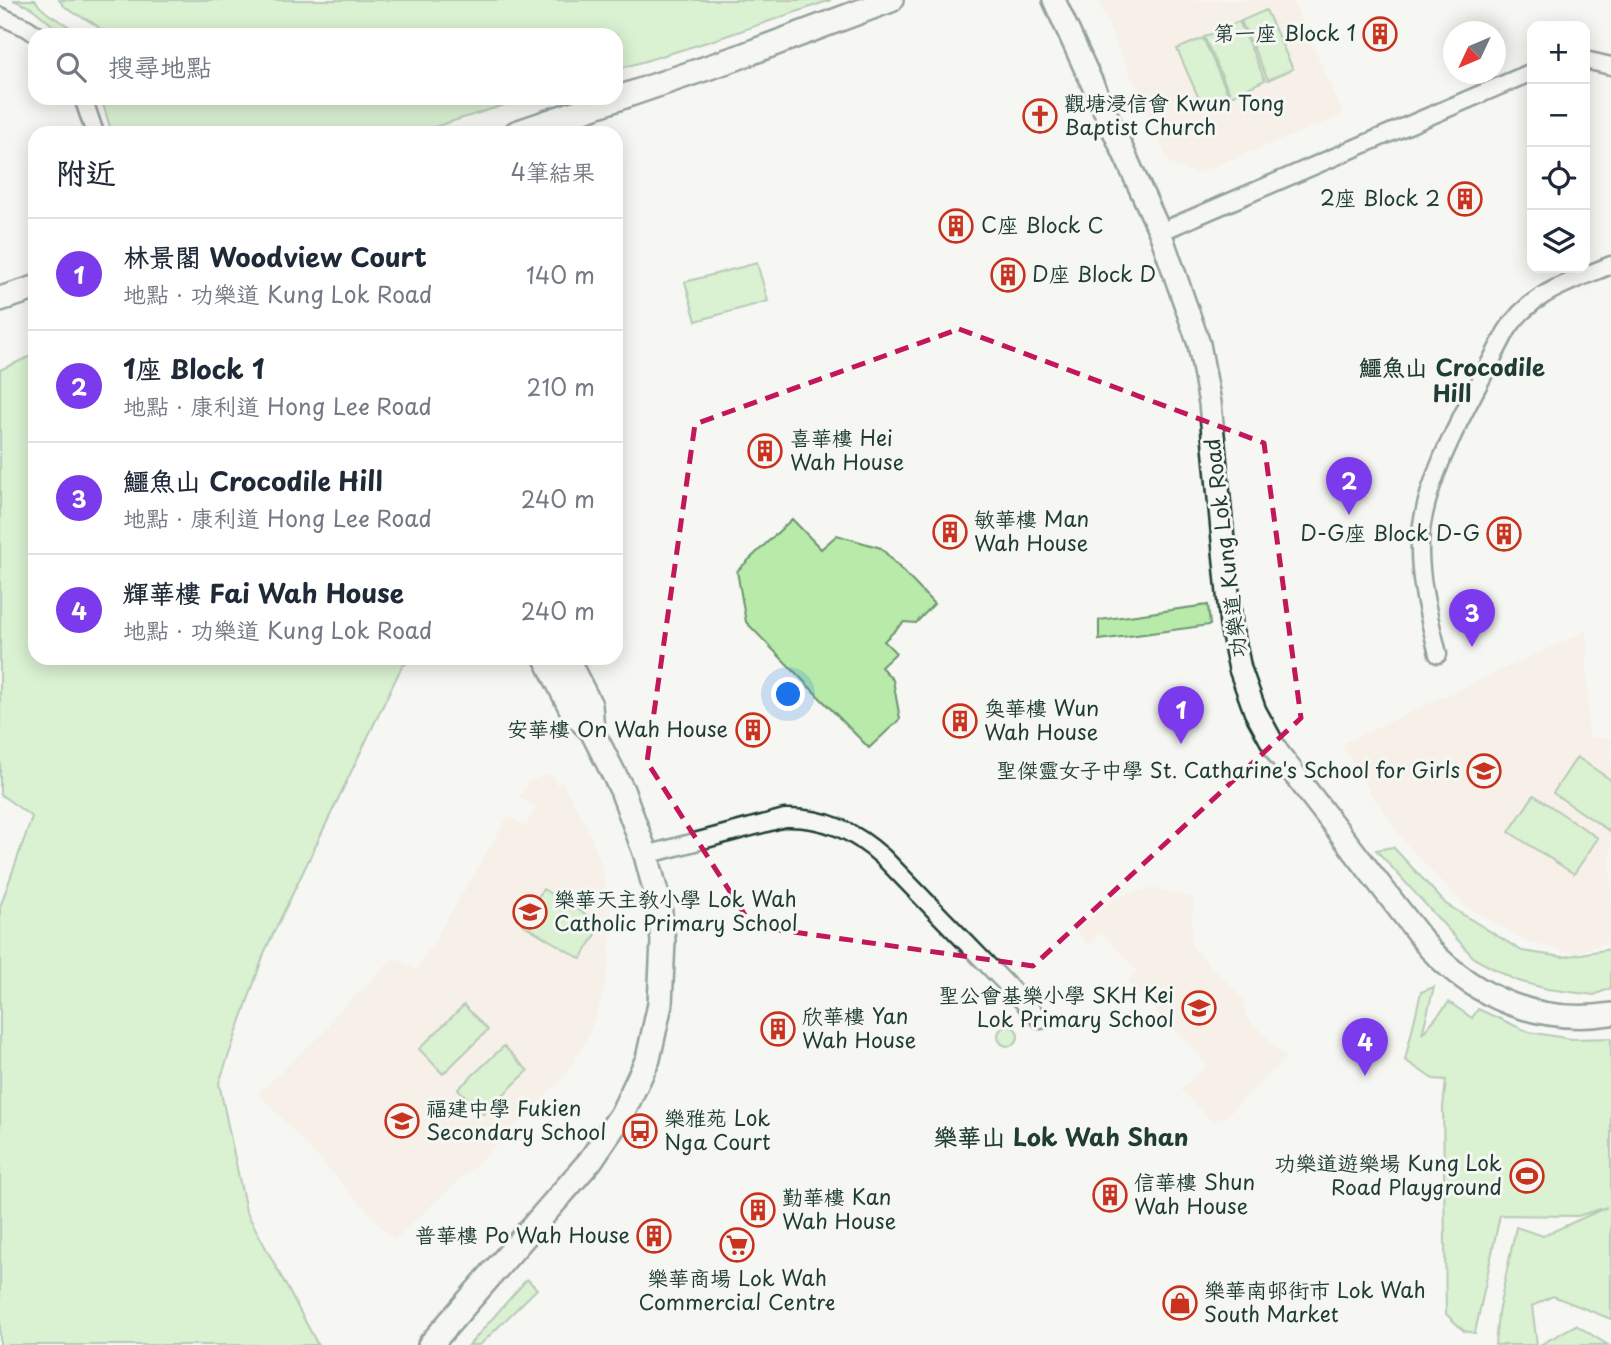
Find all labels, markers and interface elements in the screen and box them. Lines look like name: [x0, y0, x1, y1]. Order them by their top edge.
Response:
building icon: 第一座 Block 1: [1361, 15, 1399, 53]
place label: 第一座 Block 1: [1214, 16, 1356, 48]
north arrow: [1443, 21, 1506, 84]
map controls: [1527, 21, 1590, 273]
button: +: [1527, 21, 1590, 84]
search box: [28, 28, 623, 105]
text: 搜尋地點: [108, 47, 212, 86]
icon: search: [52, 48, 90, 86]
button: −: [1527, 84, 1590, 147]
place label: 觀塘浸信會 Kwun Tong Baptist Church: [1064, 86, 1285, 142]
church icon: 觀塘浸信會 Kwun Tong Baptist Church: [1021, 97, 1059, 135]
button: locate: [1527, 147, 1590, 210]
text: 附近: [56, 149, 116, 194]
text: 4筆結果: [511, 154, 595, 189]
building icon: 2座 Block 2: [1446, 180, 1484, 218]
place label: 2座 Block 2: [1320, 181, 1440, 213]
building icon: C座 Block C: [937, 207, 975, 245]
place label: C座 Block C: [981, 208, 1104, 240]
button: layers: [1527, 210, 1590, 273]
text: 林景閣 Woodview Court: [123, 237, 427, 276]
building icon: D座 Block D: [989, 256, 1027, 294]
text: 1: [74, 257, 85, 292]
text: 140 m: [526, 257, 595, 292]
place label: D座 Block D: [1032, 257, 1156, 289]
text: 地點 · 功樂道 Kung Lok Road: [123, 276, 432, 311]
text: 1座 Block 1: [123, 349, 264, 388]
district label: 鱷魚山 Crocodile Hill: [1359, 349, 1545, 410]
text: 2: [71, 369, 87, 404]
text: 210 m: [527, 369, 595, 404]
text: 地點 · 康利道 Hong Lee Road: [123, 388, 432, 423]
place label: 喜華樓 Hei Wah House: [790, 421, 904, 477]
building icon: 喜華樓 Hei Wah House: [746, 432, 784, 470]
street label: 功樂道 Kung Lok Road: [1195, 437, 1253, 660]
pin: 2: [1326, 457, 1372, 515]
text: 鱷魚山 Crocodile Hill: [123, 461, 383, 500]
text: 3: [71, 481, 87, 516]
text: 240 m: [521, 481, 595, 516]
text: 地點 · 康利道 Hong Lee Road: [123, 500, 432, 535]
place label: 敏華樓 Man Wah House: [974, 502, 1089, 558]
building icon: 敏華樓 Man Wah House: [931, 513, 969, 551]
building icon: D-G座 Block D-G: [1485, 515, 1523, 553]
place label: D-G座 Block D-G: [1300, 516, 1480, 548]
text: 輝華樓 Fai Wah House: [123, 573, 404, 612]
pin: 3: [1449, 589, 1495, 647]
text: 4: [71, 593, 87, 628]
text: 240 m: [521, 593, 595, 628]
text: 地點 · 功樂道 Kung Lok Road: [123, 612, 432, 647]
your location: [771, 677, 805, 711]
pin: 1: [1158, 686, 1204, 744]
place label: 奐華樓 Wun Wah House: [984, 691, 1099, 747]
building icon: 奐華樓 Wun Wah House: [941, 702, 979, 740]
building icon: 安華樓 On Wah House: [734, 711, 772, 749]
place label: 安華樓 On Wah House: [507, 712, 728, 744]
school or university icon: 聖傑靈女子中學 St. Catharine's School for Girls: [1465, 752, 1503, 790]
place label: 聖傑靈女子中學 St. Catharine's School for Girls: [996, 753, 1460, 785]
place label: 樂華天主教小學 Lok Wah Catholic Primary School: [554, 882, 798, 938]
school or university icon: 樂華天主教小學 Lok Wah Catholic Primary School: [511, 893, 549, 931]
place label: 聖公會基樂小學 SKH Kei Lok Primary School: [938, 978, 1174, 1034]
school or university icon: 聖公會基樂小學 SKH Kei Lok Primary School: [1180, 989, 1218, 1027]
place label: 欣華樓 Yan Wah House: [802, 999, 916, 1055]
building icon: 欣華樓 Yan Wah House: [759, 1010, 797, 1048]
pin: 4: [1342, 1018, 1388, 1076]
place label: 福建中學 Fukien Secondary School: [426, 1091, 606, 1147]
place label: 樂雅苑 Lok Nga Court: [664, 1101, 771, 1157]
school or university icon: 福建中學 Fukien Secondary School: [383, 1102, 421, 1140]
bus stop icon: 樂雅苑 Lok Nga Court: [621, 1112, 659, 1150]
district label: 樂華山 Lok Wah Shan: [933, 1118, 1189, 1154]
place label: 功樂道遊樂場 Kung Lok Road Playground: [1274, 1146, 1502, 1202]
sports icon: 功樂道遊樂場 Kung Lok Road Playground: [1508, 1157, 1546, 1195]
place label: 信華樓 Shun Wah House: [1134, 1165, 1255, 1221]
building icon: 信華樓 Shun Wah House: [1091, 1176, 1129, 1214]
place label: 勤華樓 Kan Wah House: [782, 1180, 896, 1236]
building icon: 勤華樓 Kan Wah House: [739, 1191, 777, 1229]
building icon: 普華樓 Po Wah House: [635, 1217, 673, 1255]
place label: 普華樓 Po Wah House: [415, 1218, 630, 1250]
supermarket icon: 樂華商場 Lok Wah Commercial Centre: [718, 1226, 756, 1264]
place label: 樂華商場 Lok Wah Commercial Centre: [638, 1261, 836, 1317]
place label: 樂華南邨街市 Lok Wah South Market: [1204, 1273, 1426, 1329]
shop icon: 樂華南邨街市 Lok Wah South Market: [1161, 1284, 1199, 1322]

